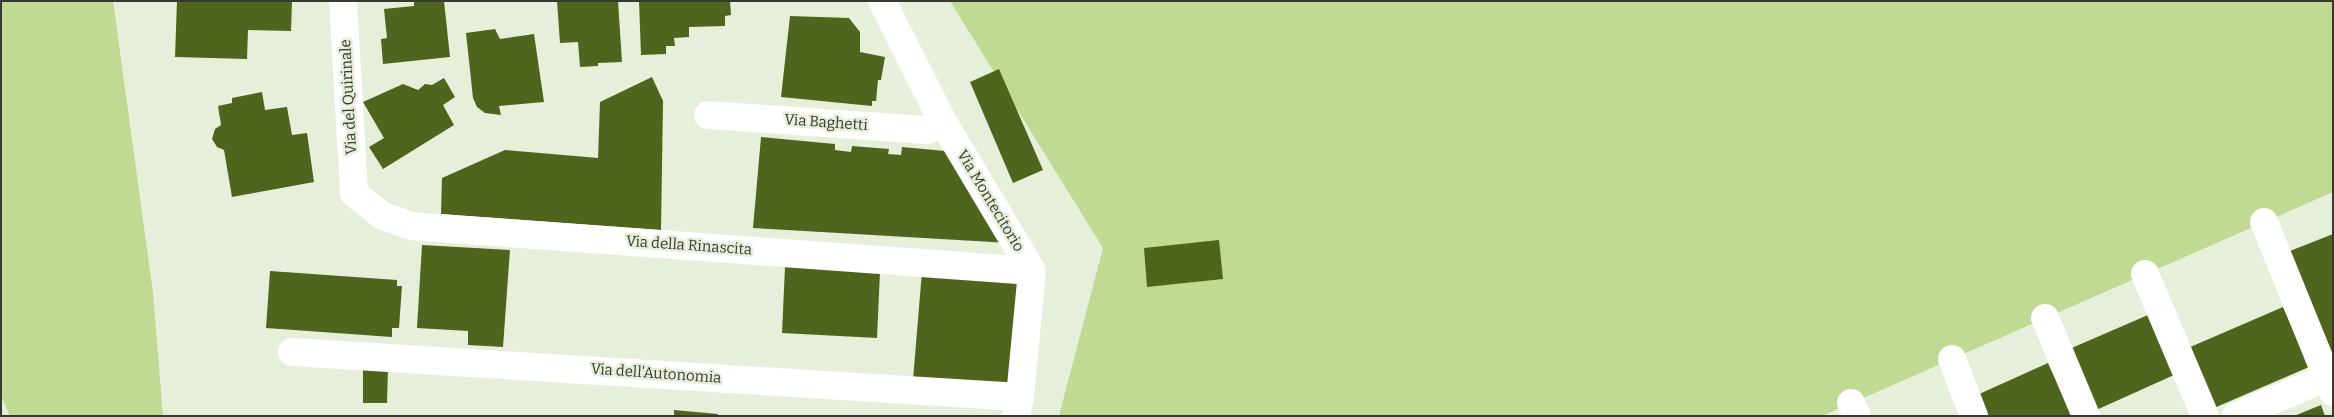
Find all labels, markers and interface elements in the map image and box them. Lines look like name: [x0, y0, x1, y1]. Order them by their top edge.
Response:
street label: Via del Quirinale: [337, 39, 361, 155]
street label: Via Baghetti: [784, 111, 868, 135]
street label: Via Montecitorio: [953, 147, 1027, 255]
street label: Via della Rinascita: [625, 233, 753, 259]
street label: Via dell'Autonomia: [590, 360, 722, 388]

